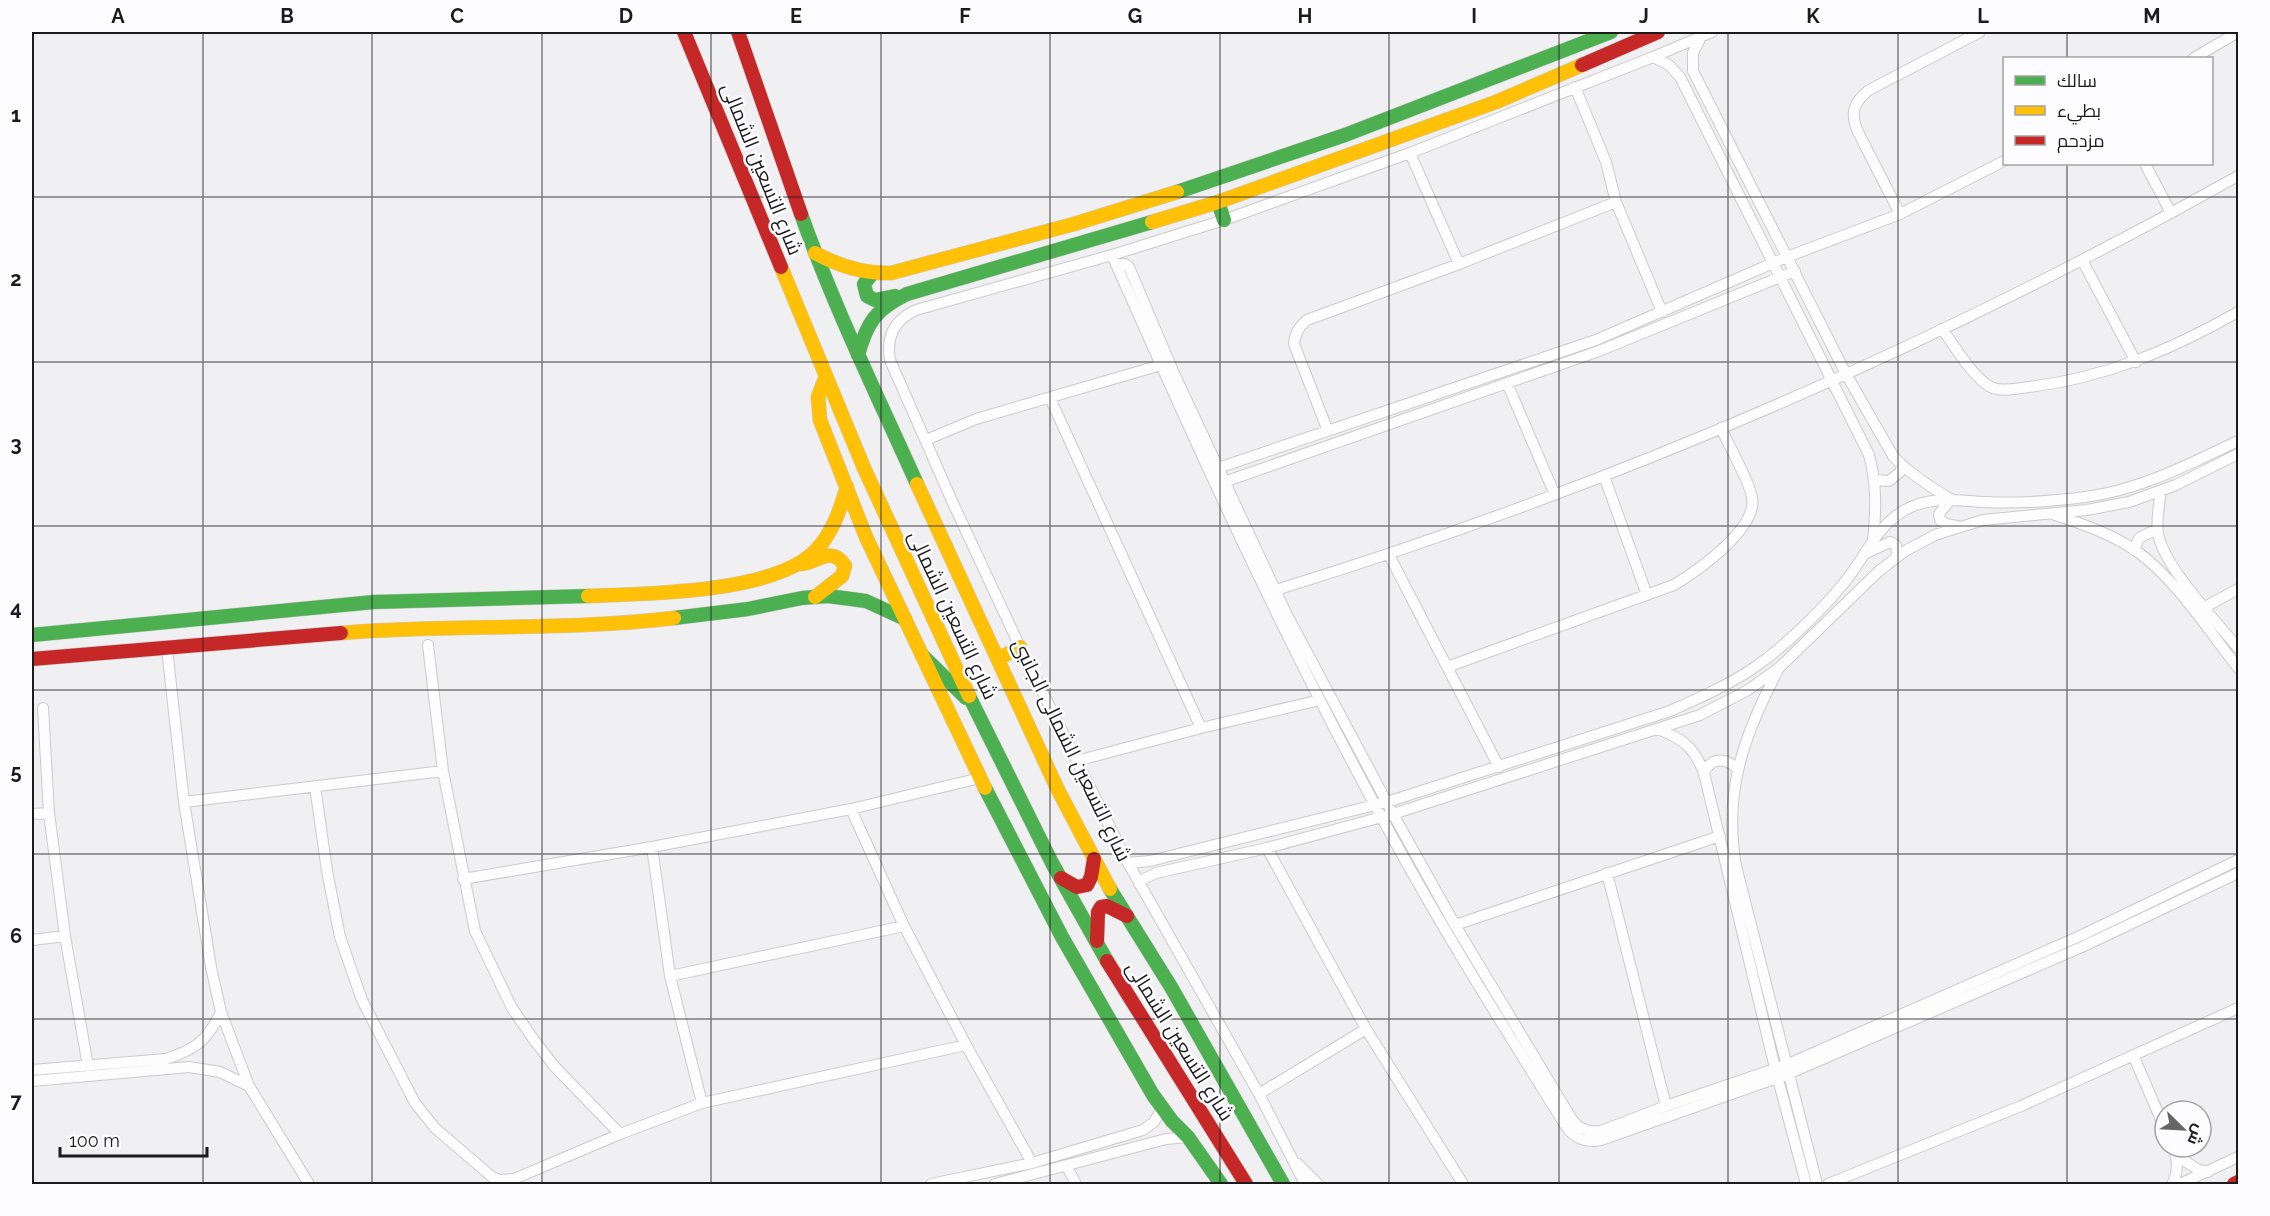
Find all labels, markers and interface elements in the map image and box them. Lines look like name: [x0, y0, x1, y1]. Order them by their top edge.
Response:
text: A: [111, 4, 125, 28]
text: B: [280, 4, 294, 28]
text: C: [450, 4, 464, 28]
text: D: [619, 4, 633, 28]
text: E: [790, 4, 802, 28]
text: F: [959, 4, 971, 28]
text: G: [1128, 4, 1142, 28]
text: H: [1298, 4, 1312, 28]
text: I: [1471, 4, 1477, 28]
text: J: [1639, 4, 1649, 28]
text: K: [1806, 4, 1820, 28]
text: L: [1977, 4, 1989, 28]
text: M: [2143, 4, 2161, 28]
legend: [2003, 57, 2213, 165]
text: سالك: [2057, 70, 2097, 91]
street label: شارع التسعين الشمالى: [715, 79, 807, 259]
text: بطيء: [2057, 100, 2101, 125]
text: 1: [11, 103, 21, 127]
text: مزدحم: [2057, 130, 2105, 153]
text: 2: [10, 267, 22, 291]
text: 3: [10, 432, 22, 456]
street label: شارع التسعين الشمالى: [902, 527, 1003, 704]
text: 4: [10, 596, 22, 620]
street label: شارع التسعين الشمالى الجانبى: [1006, 635, 1136, 866]
text: 5: [10, 760, 22, 784]
text: 6: [10, 924, 22, 948]
street label: شارع التسعين الشمالى: [1120, 957, 1239, 1126]
text: 7: [10, 1089, 22, 1113]
north arrow: [2153, 1099, 2213, 1159]
scale bar: [60, 1120, 207, 1158]
text: ش: [2183, 1122, 2209, 1148]
text: 100 m: [69, 1130, 120, 1151]

